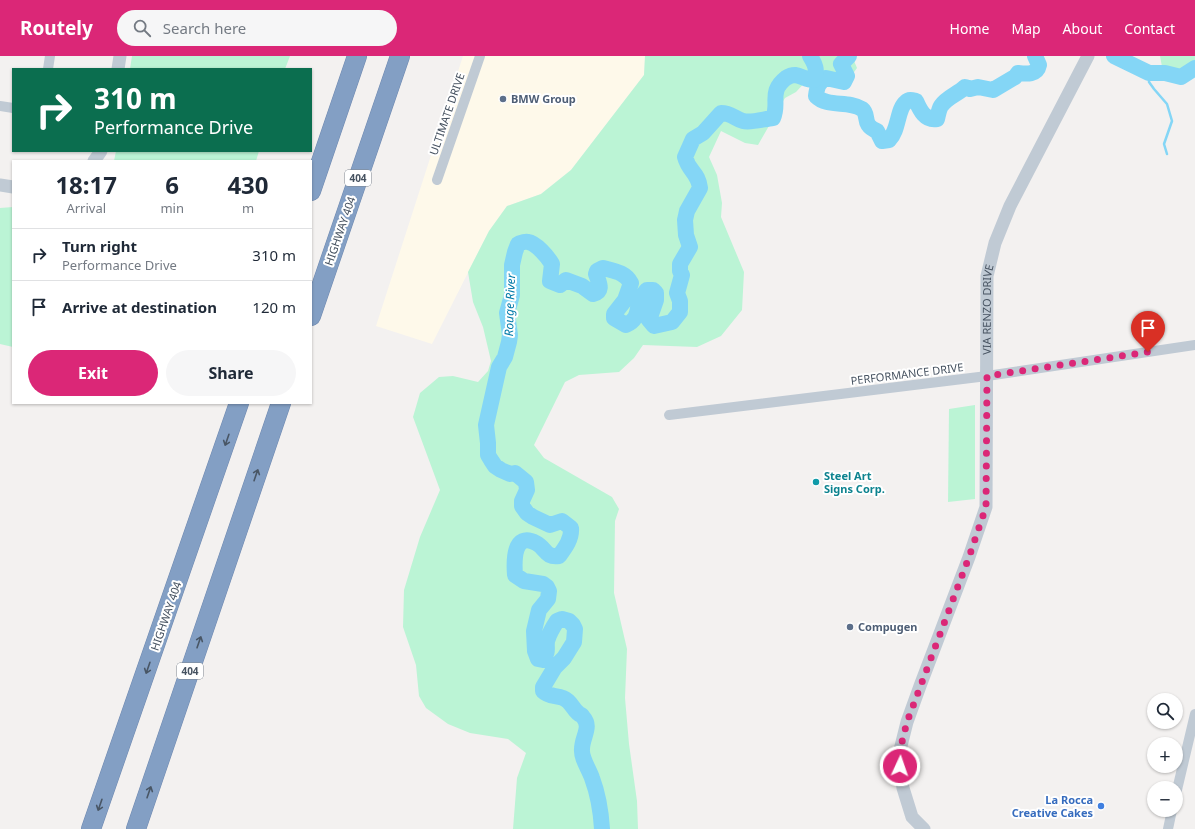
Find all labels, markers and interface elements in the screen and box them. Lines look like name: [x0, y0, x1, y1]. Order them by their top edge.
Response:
search box: [117, 10, 397, 46]
text: Routely: [20, 15, 93, 41]
icon: search: [131, 17, 153, 39]
text: Search here: [163, 18, 246, 38]
text: Home: [950, 19, 989, 38]
text: Map: [1011, 19, 1041, 38]
text: About: [1063, 19, 1102, 38]
text: Contact: [1124, 19, 1175, 38]
street label: ULTIMATE DRIVE: [425, 71, 468, 157]
text: 310 m: [94, 79, 177, 117]
icon: right: [28, 84, 80, 136]
place label: BMW Group: [511, 91, 576, 106]
marker: BMW Group: [498, 94, 508, 104]
text: Performance Drive: [94, 115, 253, 139]
text: 18:17: [55, 168, 117, 201]
text: 6: [165, 168, 179, 201]
text: 430: [227, 168, 269, 201]
road number: 404: [345, 170, 371, 186]
street label: HIGHWAY 404: [321, 194, 359, 267]
text: Arrival: [66, 199, 106, 217]
text: min: [160, 199, 184, 217]
text: m: [242, 199, 254, 217]
text: Turn right: [62, 236, 137, 256]
icon: right: [28, 244, 50, 266]
text: 310 m: [252, 245, 296, 265]
text: Performance Drive: [62, 256, 177, 274]
street label: VIA RENZO DRIVE: [979, 263, 997, 355]
water label: Rouge River: [500, 272, 519, 337]
icon: arrive: [28, 296, 50, 318]
text: Arrive at destination: [62, 297, 217, 317]
text: 120 m: [252, 297, 296, 317]
pin: [1131, 311, 1165, 352]
icon: arrive: [1137, 317, 1159, 339]
button: Exit: [28, 350, 158, 396]
button: Share: [166, 350, 296, 396]
street label: PERFORMANCE DRIVE: [850, 359, 964, 388]
one-way arrow: [222, 433, 230, 445]
place label: Steel Art Signs Corp.: [824, 468, 885, 496]
one-way arrow: [253, 469, 260, 482]
marker: Steel Art Signs Corp.: [811, 477, 821, 487]
street label: HIGHWAY 404: [147, 579, 185, 652]
place label: Compugen: [858, 619, 917, 634]
marker: Compugen: [845, 622, 855, 632]
one-way arrow: [196, 637, 204, 649]
one-way arrow: [144, 661, 151, 674]
road number: 404: [177, 663, 203, 679]
map controls: [1147, 693, 1183, 817]
button: search: [1147, 693, 1183, 729]
button: +: [1147, 737, 1183, 773]
position arrow: [879, 745, 921, 787]
button: −: [1147, 781, 1183, 817]
one-way arrow: [146, 786, 153, 799]
place label: La Rocca Creative Cakes: [1012, 792, 1093, 820]
one-way arrow: [95, 798, 103, 810]
marker: La Rocca Creative Cakes: [1096, 801, 1106, 811]

